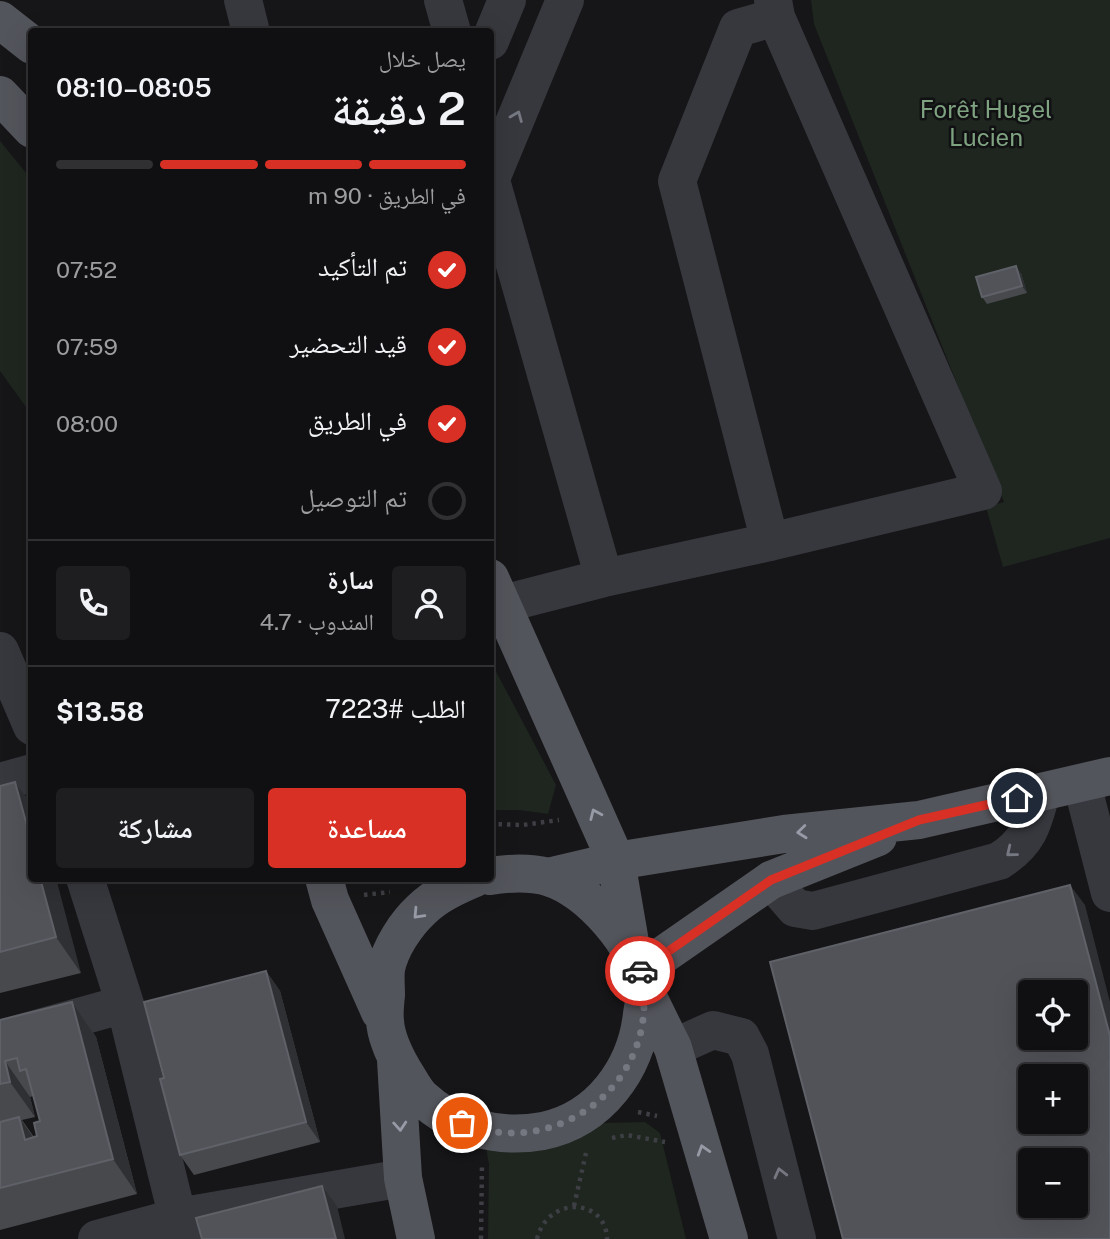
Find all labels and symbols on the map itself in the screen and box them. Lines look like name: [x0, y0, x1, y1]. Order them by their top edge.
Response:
park label: Forêt Hugel Lucien: [920, 95, 1052, 151]
one-way arrow: [508, 111, 522, 123]
pin: [987, 768, 1047, 828]
one-way arrow: [589, 808, 603, 821]
one-way arrow: [796, 824, 807, 839]
one-way arrow: [1007, 844, 1020, 856]
one-way arrow: [414, 906, 427, 919]
courier: [605, 936, 675, 1006]
pin: [432, 1093, 492, 1153]
one-way arrow: [392, 1121, 407, 1132]
one-way arrow: [697, 1144, 712, 1156]
one-way arrow: [774, 1167, 788, 1179]

